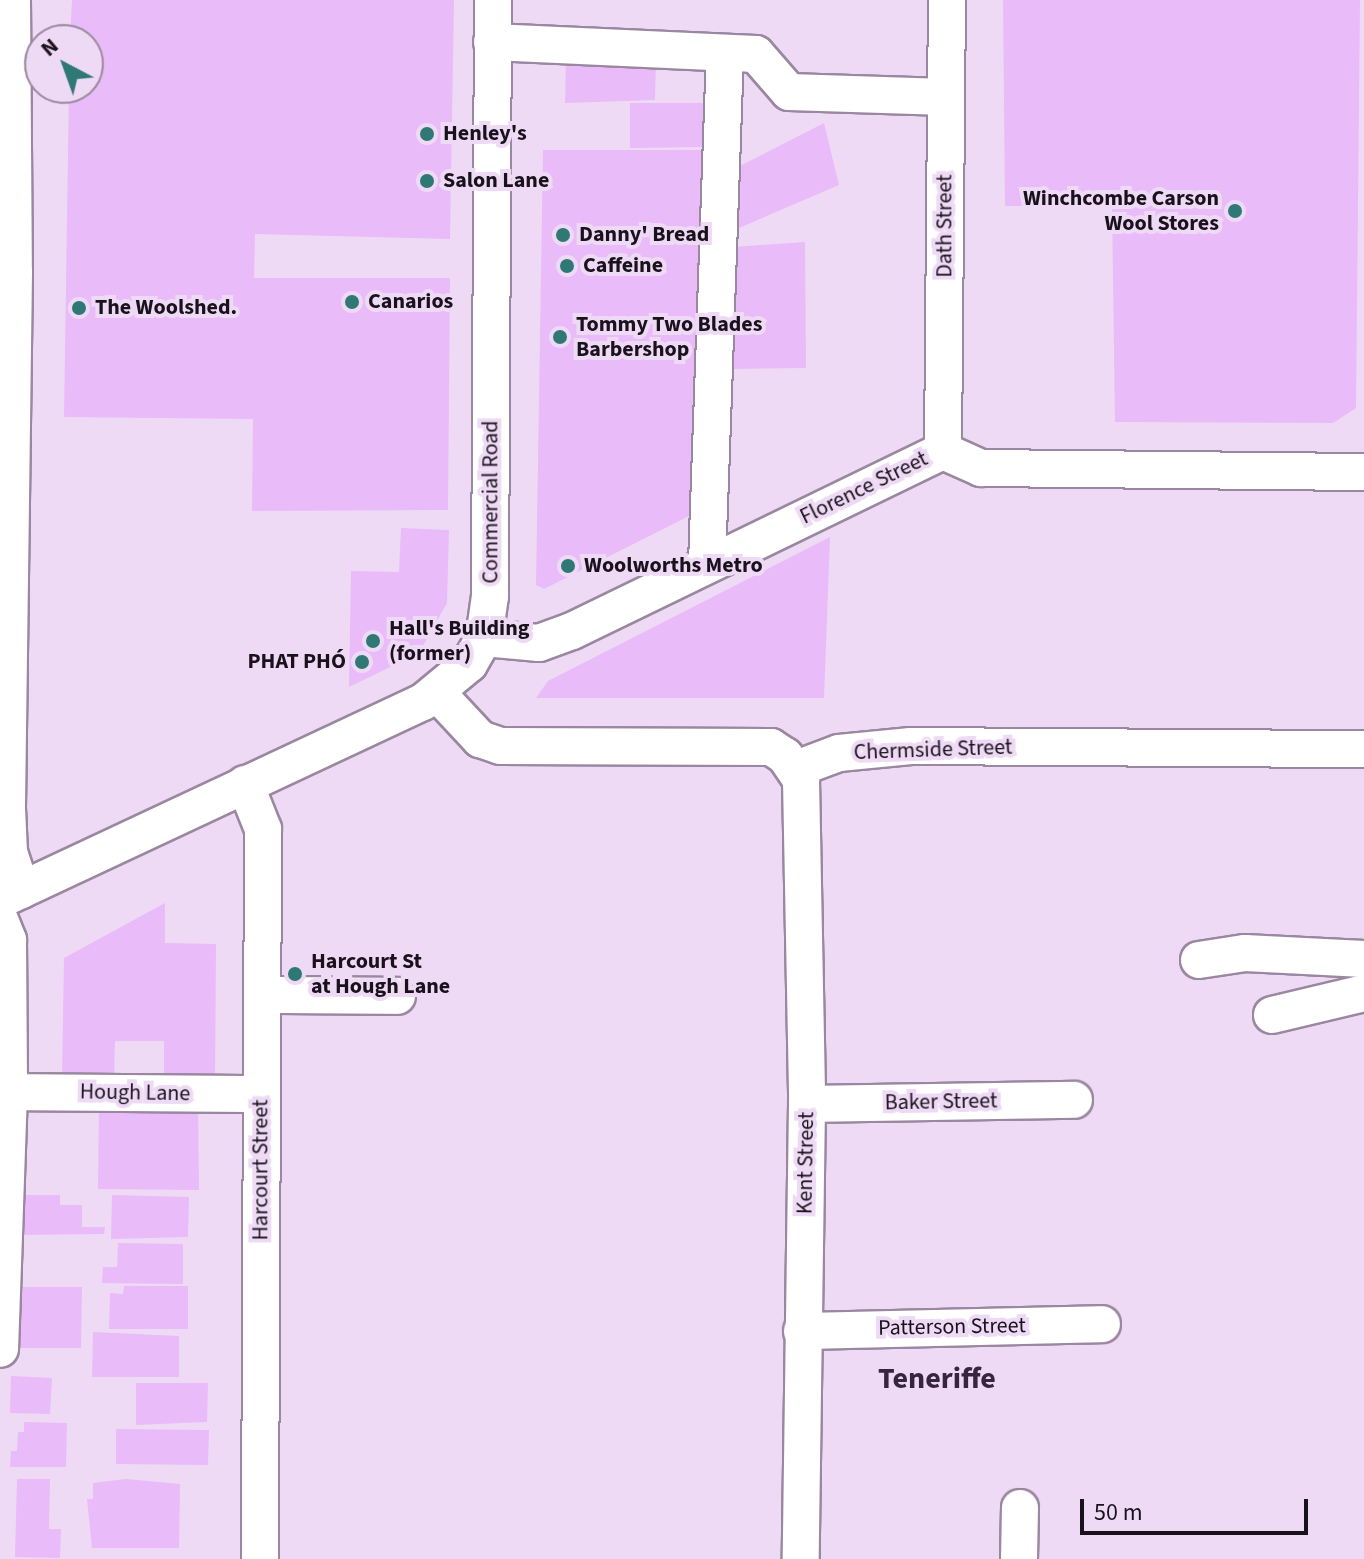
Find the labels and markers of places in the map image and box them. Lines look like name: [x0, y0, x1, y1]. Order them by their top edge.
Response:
place label: Henley's: [443, 121, 527, 147]
marker: Henley's: [418, 125, 436, 143]
place label: Salon Lane: [443, 168, 549, 194]
marker: Salon Lane: [418, 172, 436, 190]
place label: Winchcombe Carson Wool Stores: [1023, 185, 1219, 236]
marker: Winchcombe Carson Wool Stores: [1226, 202, 1244, 220]
place label: Danny' Bread: [579, 222, 709, 248]
marker: Danny' Bread: [554, 226, 572, 244]
place label: Caffeine: [583, 253, 663, 279]
marker: Caffeine: [558, 257, 576, 275]
place label: Canarios: [368, 289, 453, 315]
marker: Canarios: [343, 293, 361, 311]
place label: The Woolshed.: [95, 295, 237, 321]
marker: The Woolshed.: [70, 299, 88, 317]
place label: Tommy Two Blades Barbershop: [576, 311, 762, 362]
marker: Tommy Two Blades Barbershop: [551, 328, 569, 346]
place label: Woolworths Metro: [584, 553, 763, 579]
marker: Woolworths Metro: [559, 557, 577, 575]
place label: Hall's Building (former): [389, 615, 529, 666]
marker: Hall's Building (former): [364, 632, 382, 650]
place label: PHAT PHÓ: [247, 649, 346, 675]
marker: PHAT PHÓ: [353, 653, 371, 671]
place label: Harcourt St at Hough Lane: [311, 948, 450, 1000]
marker: Harcourt St at Hough Lane: [286, 965, 304, 983]

